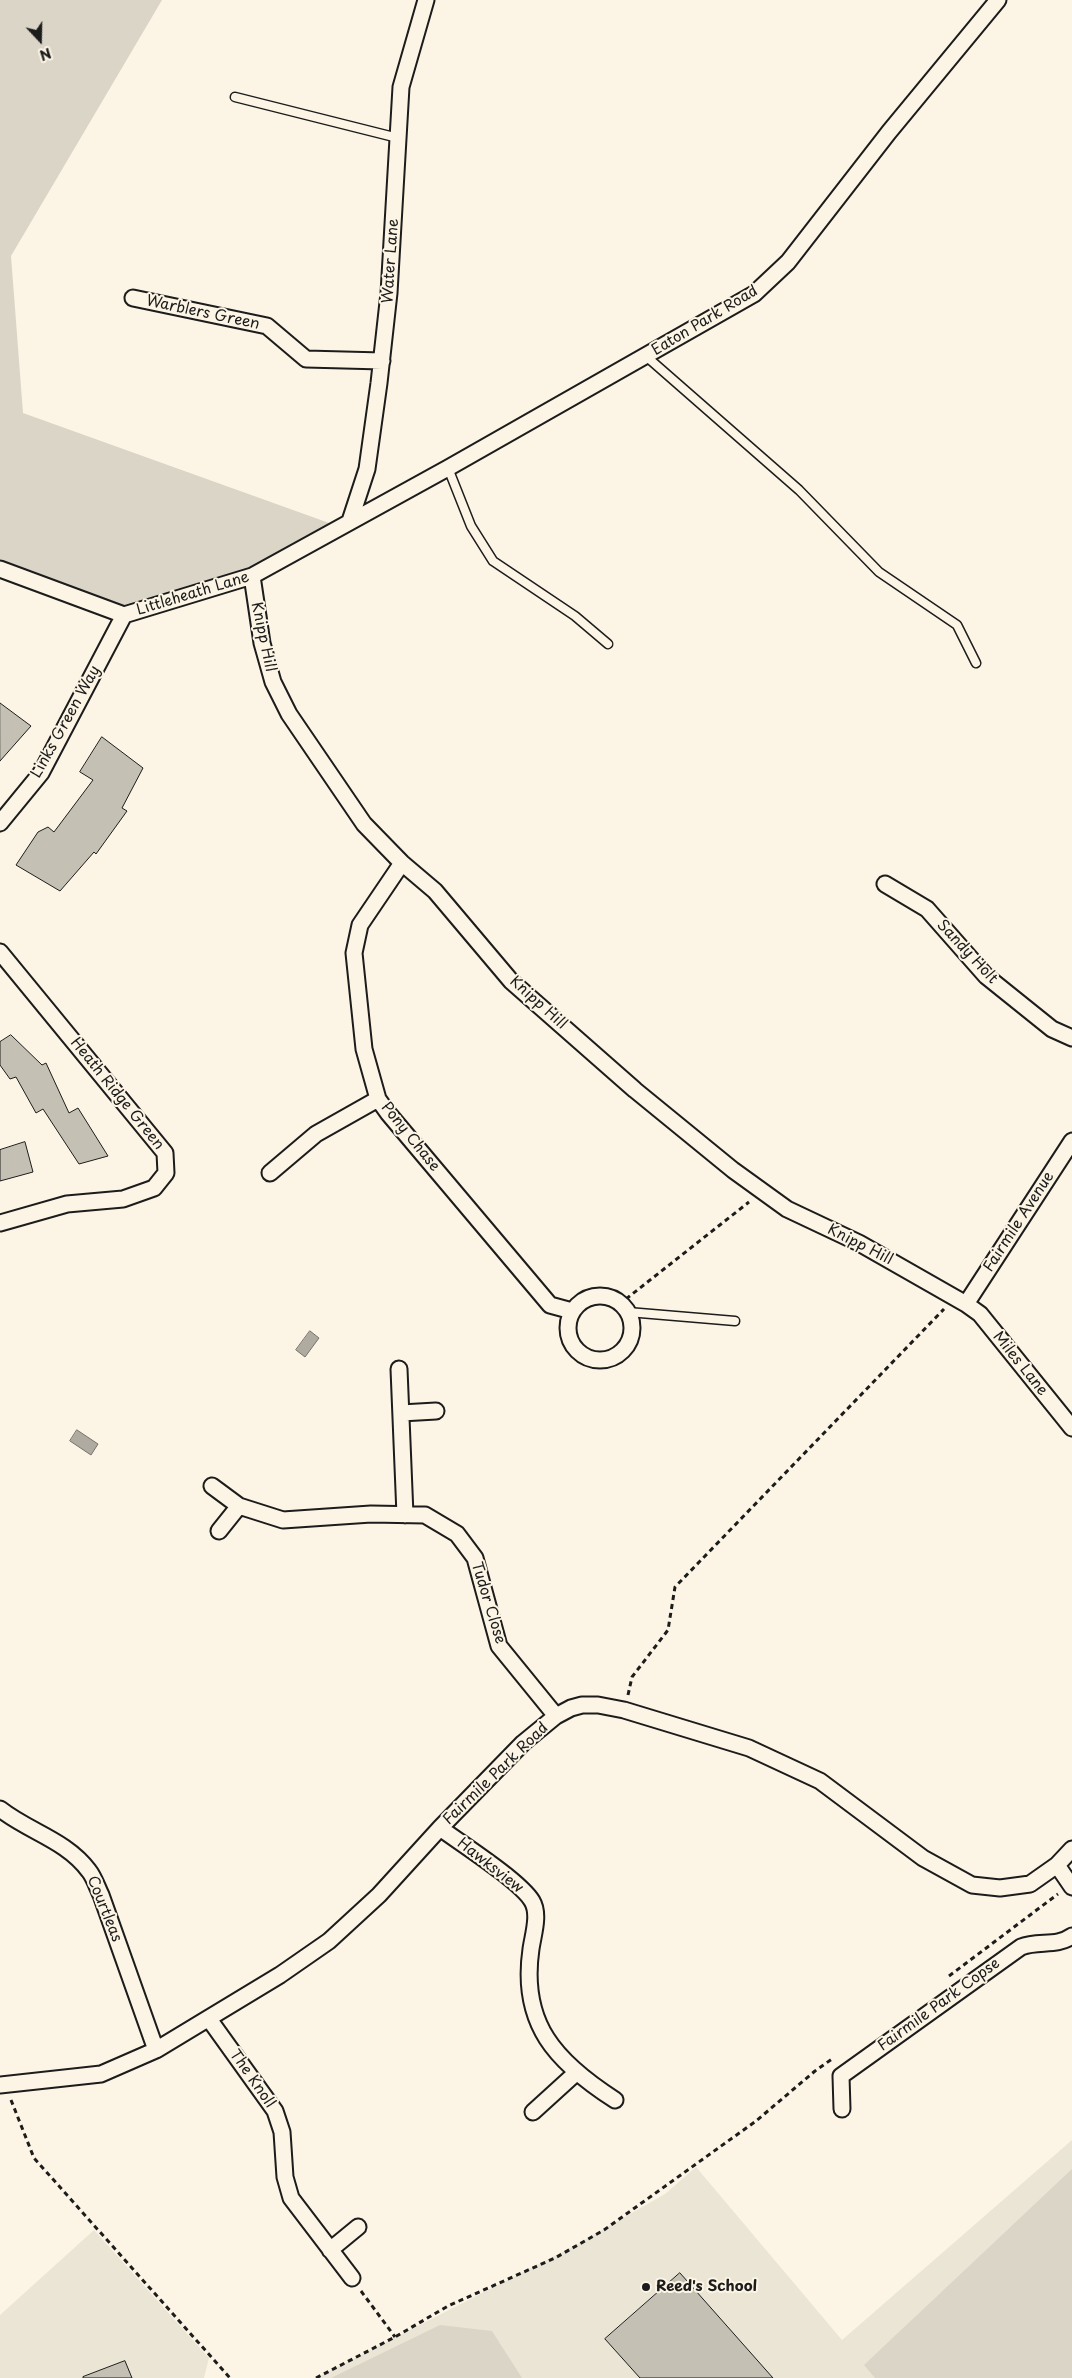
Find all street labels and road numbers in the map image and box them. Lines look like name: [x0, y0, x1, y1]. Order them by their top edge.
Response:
street label: Water Lane: [379, 218, 403, 304]
street label: Eaton Park Road: [649, 282, 761, 360]
street label: Warblers Green: [145, 292, 261, 334]
street label: Littleheath Lane: [134, 568, 252, 620]
street label: Knipp Hill: [247, 601, 279, 673]
street label: Links Green Way: [28, 663, 104, 781]
street label: Sandy Holt: [933, 916, 1001, 988]
street label: Knipp Hill: [506, 973, 570, 1033]
street label: Heath Ridge Green: [66, 1034, 168, 1154]
street label: Pony Chase: [377, 1099, 443, 1175]
street label: Fairmile Avenue: [980, 1169, 1058, 1275]
street label: Knipp Hill: [824, 1221, 896, 1269]
street label: Miles Lane: [989, 1328, 1051, 1400]
street label: Tudor Close: [467, 1560, 509, 1646]
street label: Fairmile Park Road: [440, 1719, 552, 1829]
street label: Hawksview: [453, 1835, 527, 1897]
street label: Courtleas: [83, 1873, 125, 1945]
street label: Fairmile Park Copse: [875, 1955, 1003, 2055]
street label: The Knoll: [225, 2046, 279, 2112]

